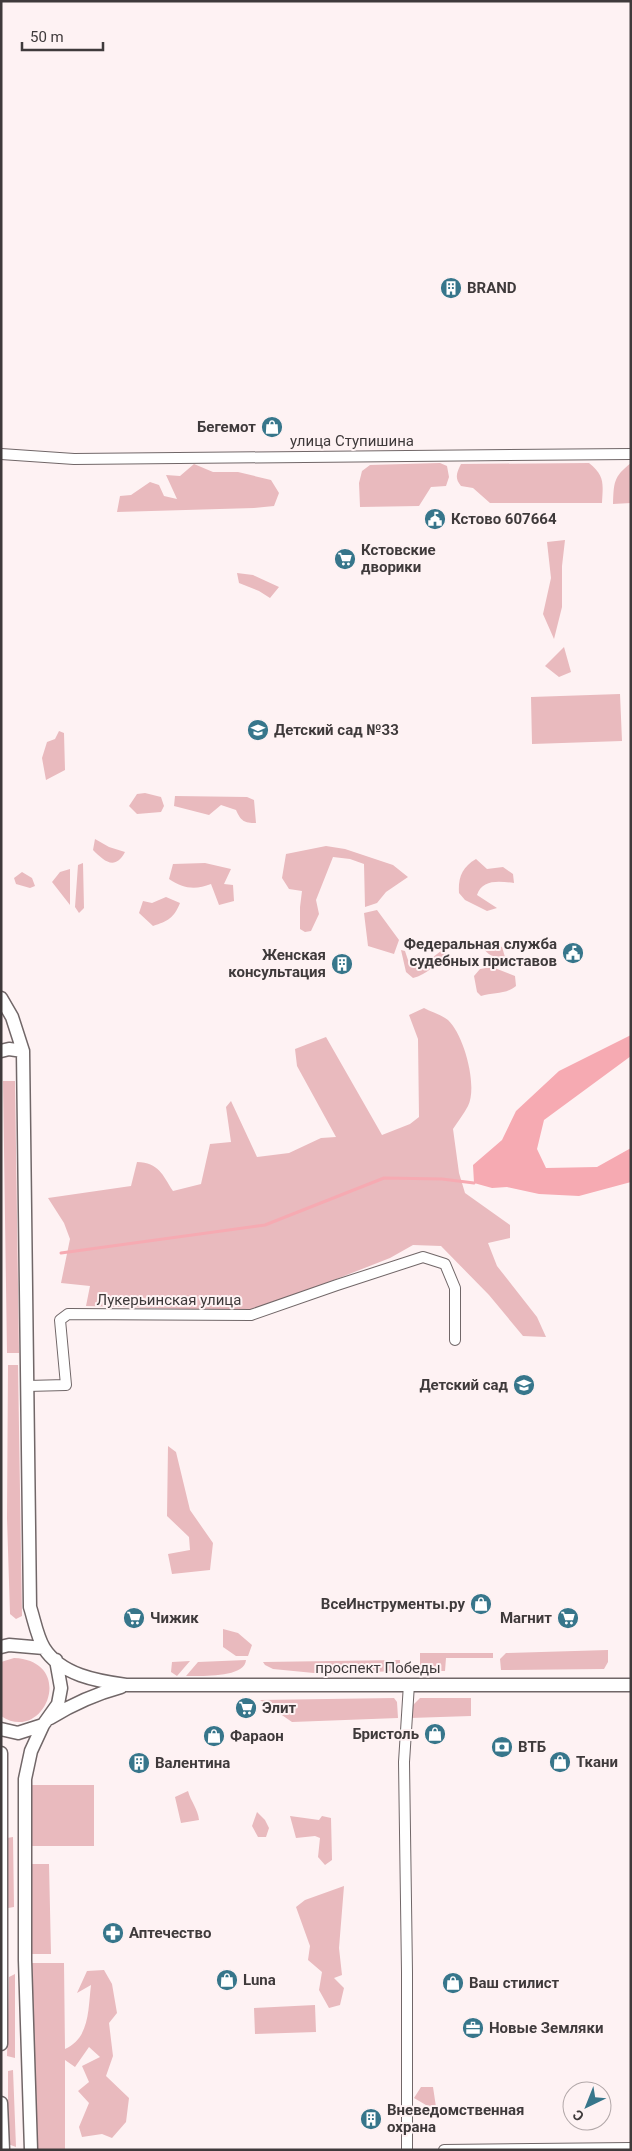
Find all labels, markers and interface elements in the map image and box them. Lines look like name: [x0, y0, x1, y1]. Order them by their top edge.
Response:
scale bar: [22, 20, 104, 52]
text: 50 m: [30, 28, 64, 46]
building icon: BRAND: [439, 276, 463, 300]
place label: BRAND: [467, 279, 517, 297]
shop icon: Бегемот: [260, 415, 284, 439]
place label: Бегемот: [197, 418, 256, 436]
street label: улица Ступишина: [290, 432, 414, 450]
public building icon: Кстово 607664: [423, 507, 447, 531]
place label: Кстово 607664: [451, 510, 557, 528]
place label: Кстовские дворики: [361, 541, 436, 576]
supermarket icon: Кстовские дворики: [333, 547, 357, 571]
school or university icon: Детский сад №33: [246, 718, 270, 742]
place label: Детский сад №33: [274, 721, 399, 739]
place label: Федеральная служба судебных приставов: [404, 935, 557, 970]
public building icon: Федеральная служба судебных приставов: [561, 941, 585, 965]
place label: Женская консультация: [228, 946, 326, 981]
building icon: Женская консультация: [330, 952, 354, 976]
street label: Лукерьинская улица: [97, 1291, 241, 1309]
school or university icon: Детский сад: [512, 1373, 536, 1397]
place label: Детский сад: [419, 1376, 509, 1394]
shop icon: ВсеИнструменты.ру: [469, 1592, 493, 1616]
place label: ВсеИнструменты.ру: [321, 1595, 465, 1613]
supermarket icon: Чижик: [122, 1606, 146, 1630]
supermarket icon: Магнит: [556, 1606, 580, 1630]
place label: Чижик: [150, 1609, 199, 1627]
place label: Магнит: [500, 1609, 552, 1627]
street label: проспект Победы: [315, 1659, 441, 1677]
supermarket icon: Элит: [234, 1696, 258, 1720]
place label: Элит: [262, 1699, 297, 1717]
shop icon: Бристоль: [423, 1722, 447, 1746]
shop icon: Фараон: [202, 1724, 226, 1748]
place label: Бристоль: [352, 1725, 419, 1743]
place label: Фараон: [230, 1727, 284, 1745]
bank icon: ВТБ: [490, 1735, 514, 1759]
place label: ВТБ: [518, 1738, 546, 1756]
shop icon: Ткани: [548, 1750, 572, 1774]
building icon: Валентина: [127, 1751, 151, 1775]
place label: Ткани: [576, 1753, 618, 1771]
place label: Валентина: [155, 1754, 230, 1772]
pharmacy icon: Аптечество: [101, 1921, 125, 1945]
place label: Аптечество: [129, 1924, 211, 1942]
shop icon: Luna: [215, 1968, 239, 1992]
place label: Luna: [243, 1971, 276, 1989]
shop icon: Ваш стилист: [441, 1971, 465, 1995]
place label: Ваш стилист: [469, 1974, 560, 1992]
office icon: Новые Земляки: [461, 2016, 485, 2040]
place label: Новые Земляки: [489, 2019, 603, 2037]
north arrow: [562, 2081, 612, 2131]
place label: Вневедомственная охрана: [387, 2101, 525, 2136]
building icon: Вневедомственная охрана: [359, 2107, 383, 2131]
text: С: [569, 2107, 587, 2124]

